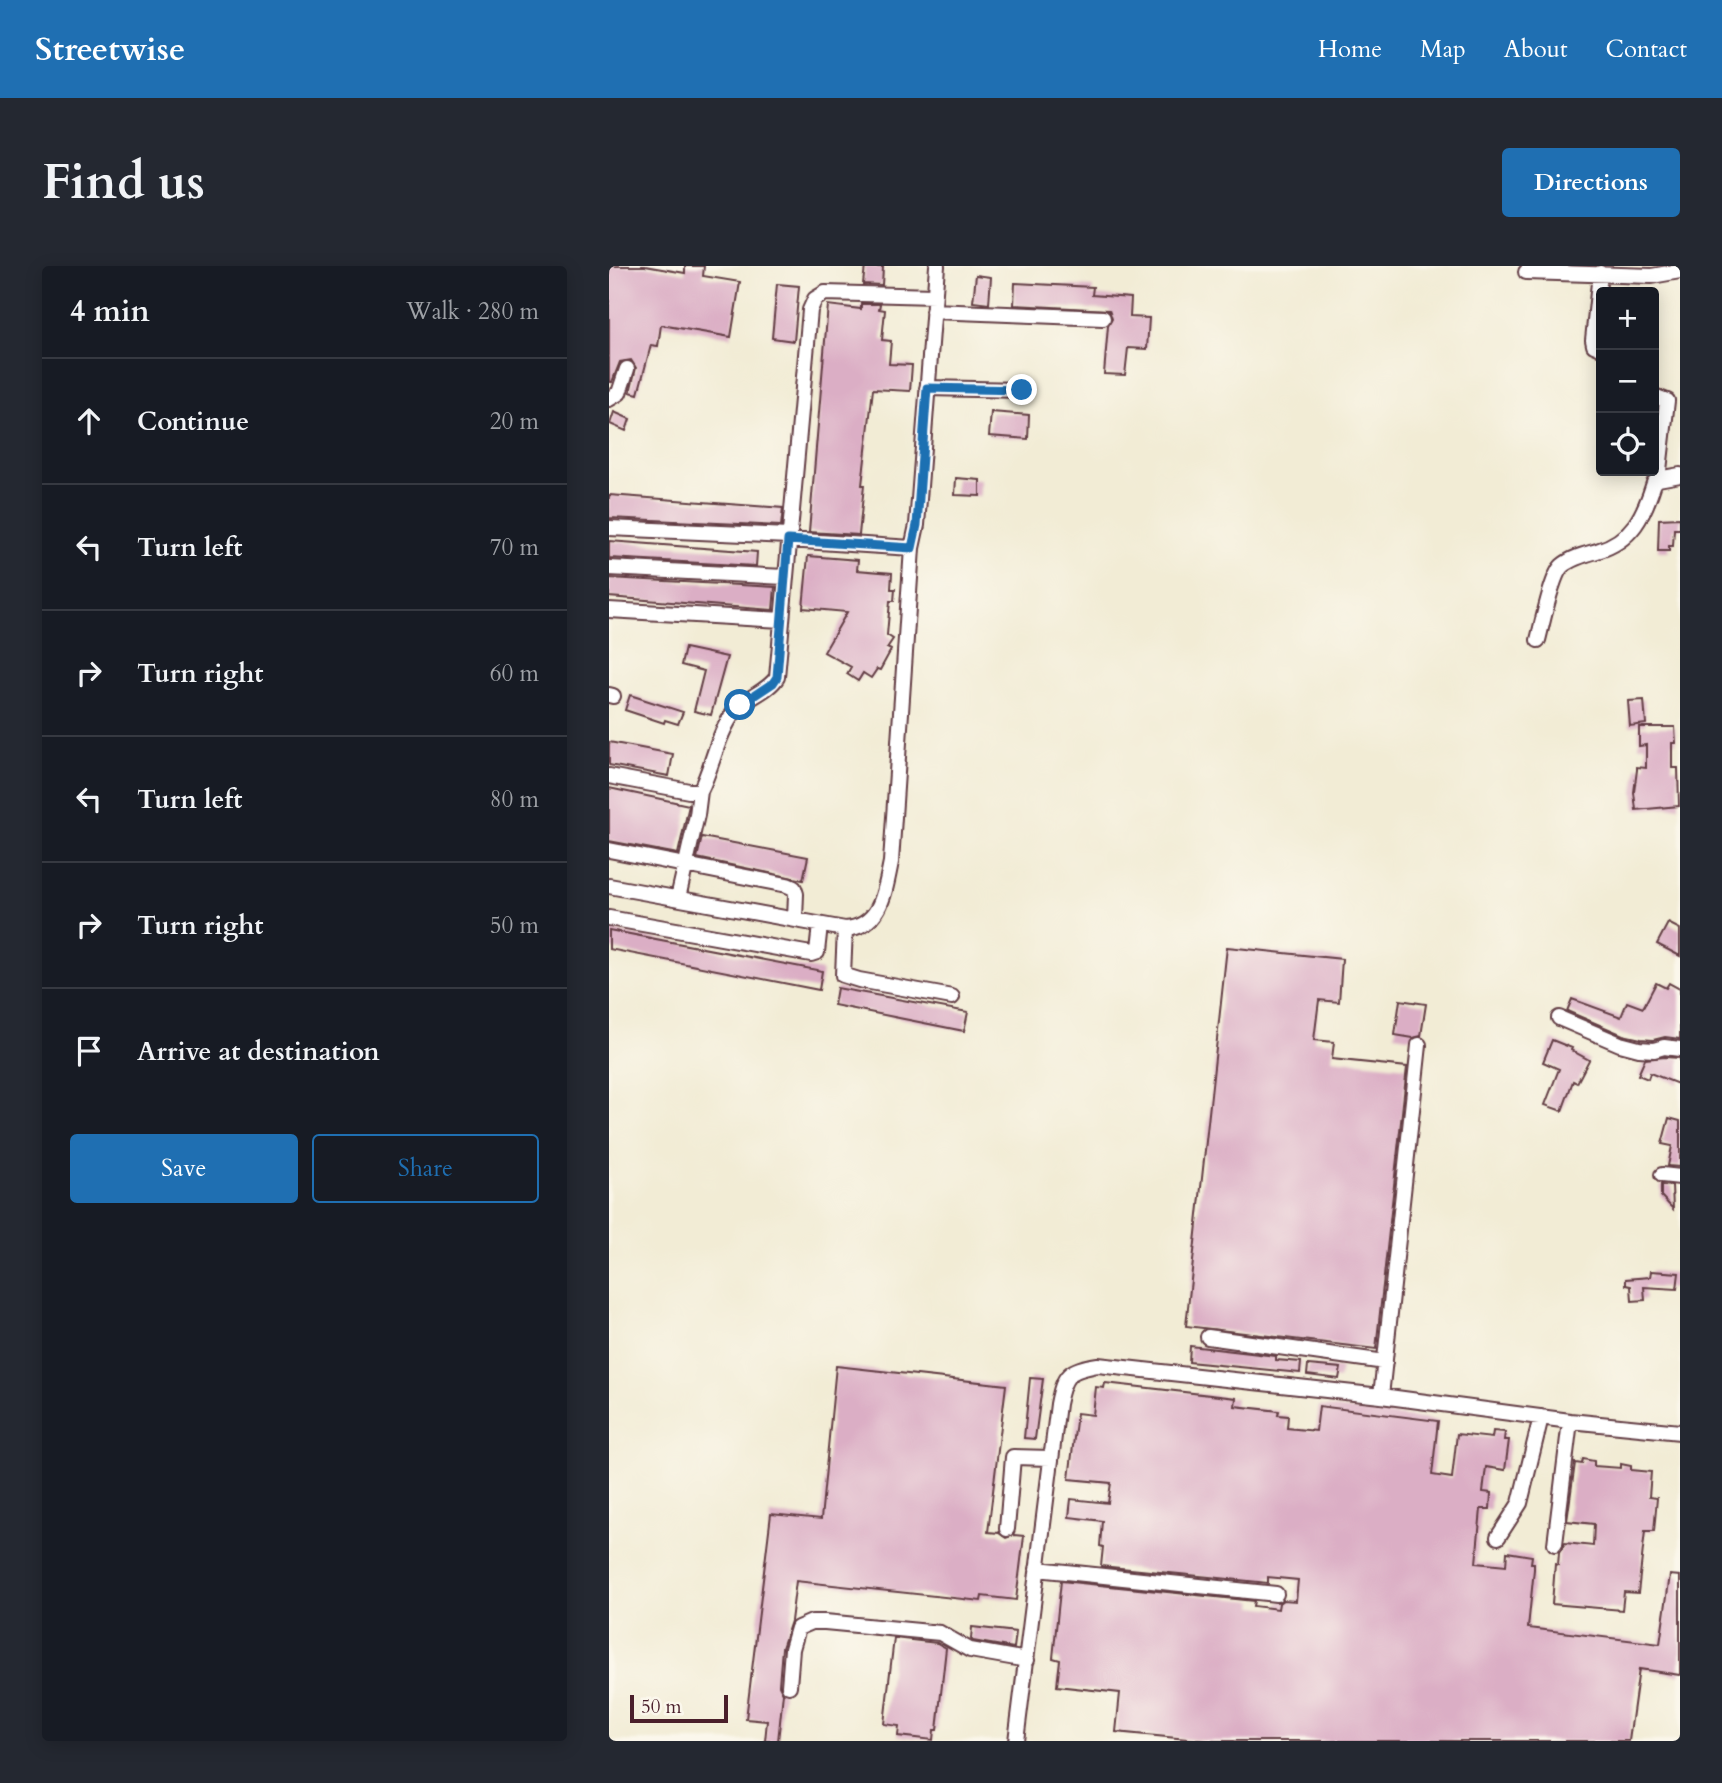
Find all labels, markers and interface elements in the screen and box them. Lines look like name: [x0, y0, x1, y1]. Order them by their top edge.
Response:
text: Streetwise: [35, 27, 185, 72]
text: Home: [1318, 33, 1382, 66]
text: Map: [1420, 33, 1466, 66]
text: About: [1504, 33, 1568, 66]
text: Contact: [1606, 33, 1687, 66]
button: Directions: [1502, 148, 1680, 217]
text: Find us: [42, 149, 205, 216]
map controls: [1596, 287, 1659, 476]
button: +: [1596, 287, 1659, 350]
text: 4 min: [70, 291, 150, 332]
text: Walk · 280 m: [406, 296, 539, 327]
button: −: [1596, 350, 1659, 413]
route end: [1006, 374, 1037, 405]
icon: ahead: [70, 402, 108, 440]
text: Continue: [137, 404, 249, 439]
text: 20 m: [490, 406, 539, 437]
button: locate: [1596, 413, 1659, 476]
icon: left: [70, 528, 108, 566]
text: Turn left: [137, 530, 242, 565]
text: 70 m: [490, 532, 539, 563]
icon: right: [70, 654, 108, 692]
text: Turn right: [137, 656, 264, 691]
text: 60 m: [490, 658, 539, 689]
route start: [724, 689, 755, 720]
icon: left: [70, 780, 108, 818]
text: Turn left: [137, 782, 242, 817]
text: 80 m: [490, 784, 539, 815]
icon: right: [70, 906, 108, 944]
text: Turn right: [137, 908, 264, 943]
text: 50 m: [490, 910, 539, 941]
icon: arrive: [70, 1032, 108, 1070]
text: Arrive at destination: [137, 1034, 380, 1069]
button: Save: [70, 1134, 298, 1203]
button: Share: [312, 1134, 539, 1203]
scale bar: [630, 1692, 728, 1724]
text: 50 m: [641, 1694, 682, 1720]

